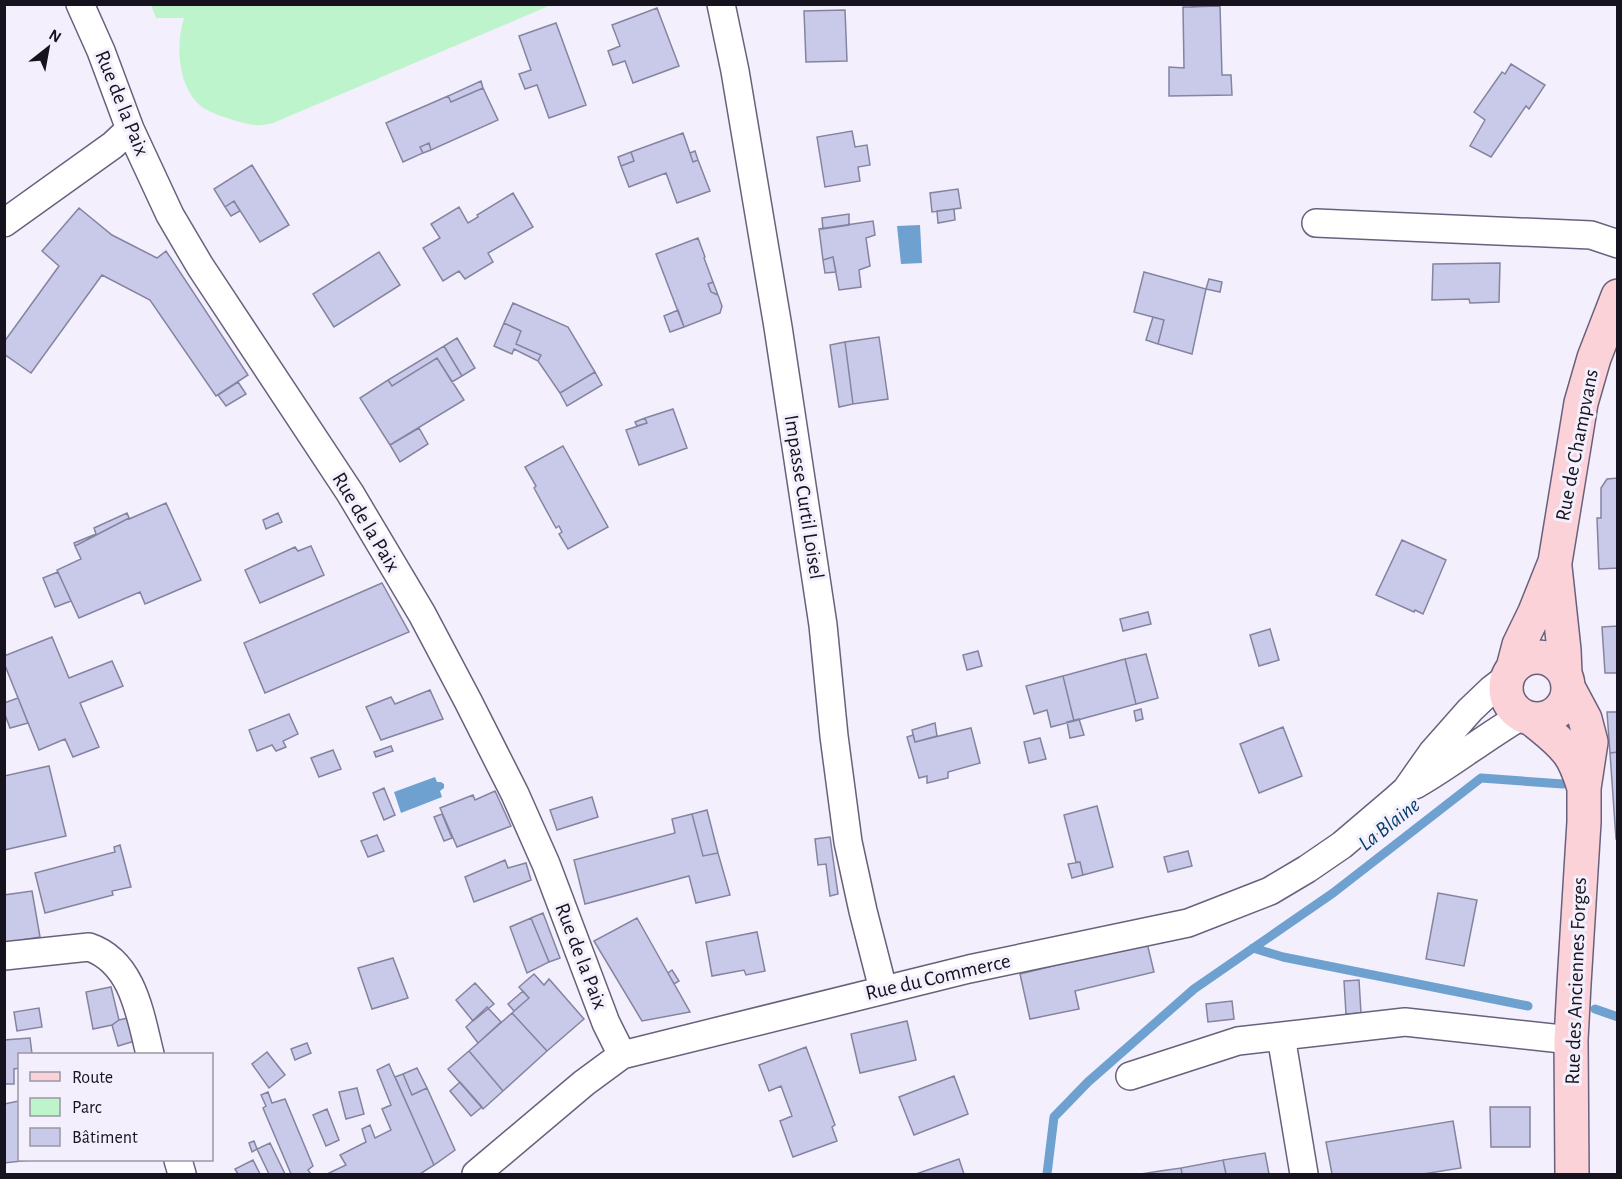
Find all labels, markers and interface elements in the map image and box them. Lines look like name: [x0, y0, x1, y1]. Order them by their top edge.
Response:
north arrow: [18, 18, 78, 78]
text: N: [46, 26, 64, 46]
street label: Rue de la Paix: [91, 47, 153, 159]
street label: Rue de Champvans: [1552, 367, 1602, 523]
street label: Impasse Curtil Loisel: [781, 413, 827, 581]
street label: Rue de la Paix: [328, 469, 404, 575]
water label: La Blaine: [1354, 793, 1424, 855]
street label: Rue des Anciennes Forges: [1562, 877, 1590, 1085]
street label: Rue de la Paix: [551, 900, 611, 1012]
street label: Rue du Commerce: [863, 950, 1013, 1004]
legend: [18, 1053, 213, 1161]
text: Route: [72, 1069, 113, 1087]
text: Parc: [72, 1099, 102, 1117]
text: Bâtiment: [72, 1129, 138, 1147]

